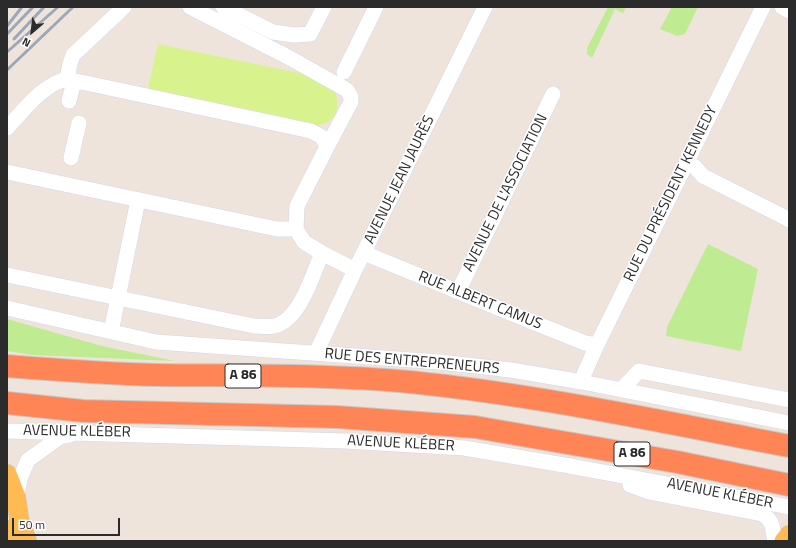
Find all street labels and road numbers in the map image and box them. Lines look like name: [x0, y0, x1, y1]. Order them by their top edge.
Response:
street label: RUE DU PRÉSIDENT KENNEDY: [621, 103, 721, 285]
street label: AVENUE DE L'ASSOCIATION: [460, 111, 552, 275]
street label: AVENUE JEAN JAURÈS: [361, 113, 439, 247]
street label: RUE ALBERT CAMUS: [415, 268, 545, 334]
street label: RUE DES ENTREPRENEURS: [324, 345, 500, 379]
road number: A 86: [225, 364, 261, 388]
street label: AVENUE KLÉBER: [23, 422, 131, 442]
street label: AVENUE KLÉBER: [347, 432, 455, 456]
road number: A 86: [614, 442, 650, 466]
street label: AVENUE KLÉBER: [665, 475, 775, 513]

